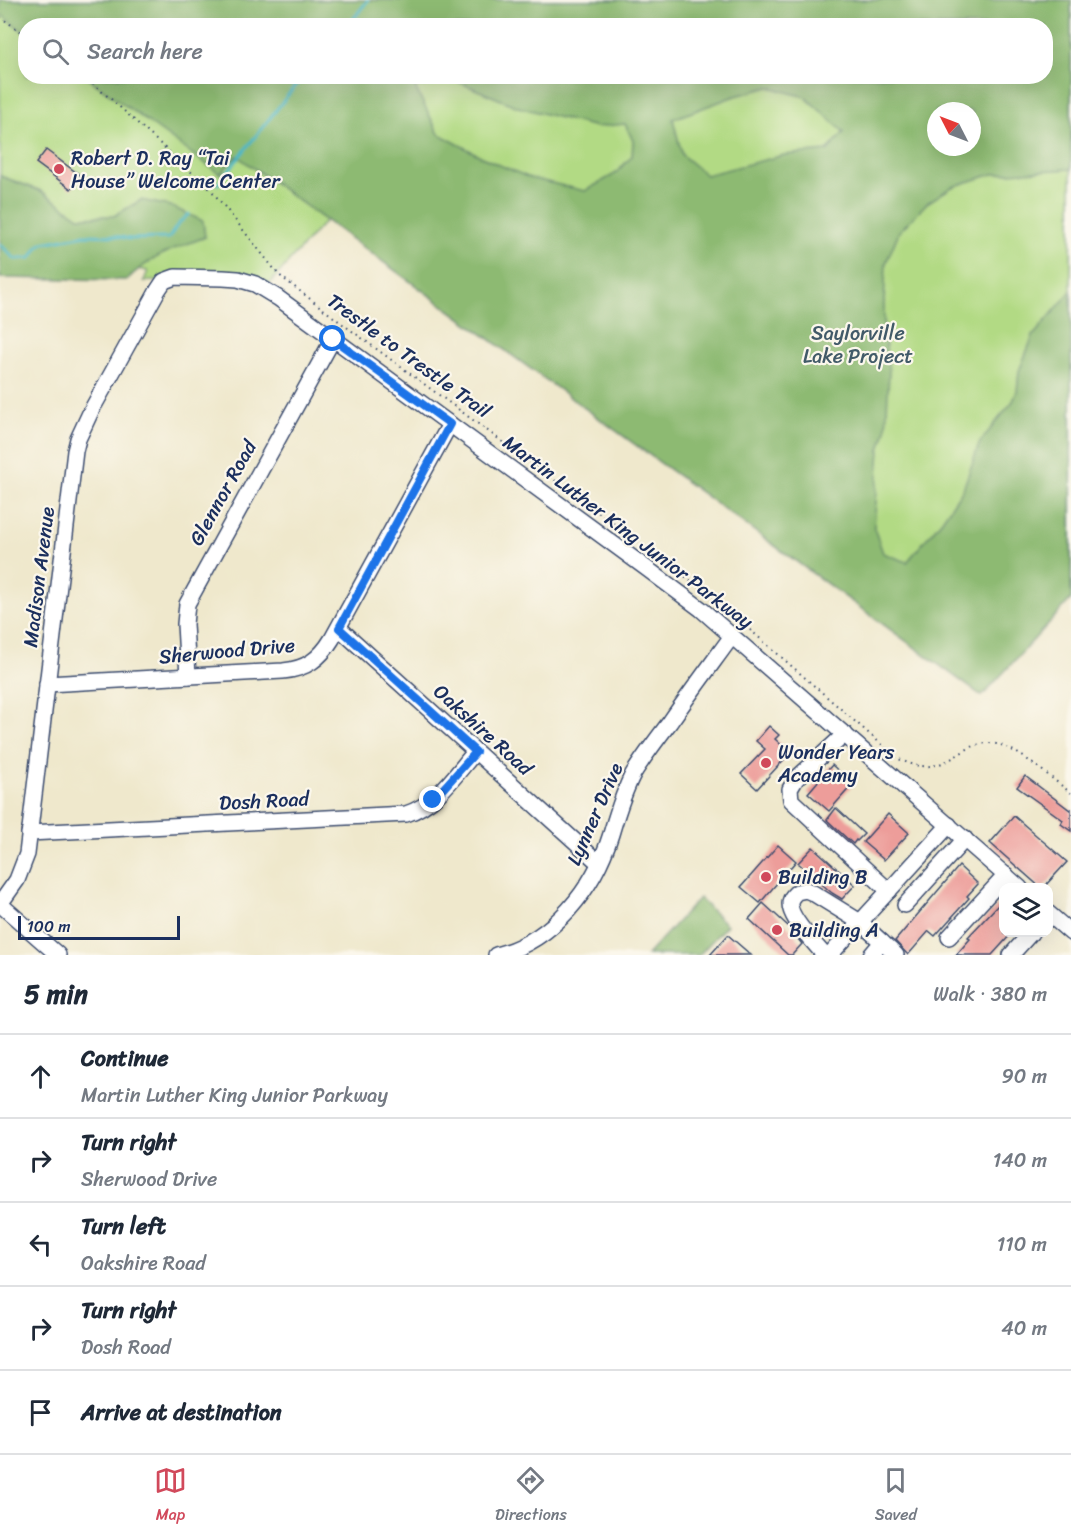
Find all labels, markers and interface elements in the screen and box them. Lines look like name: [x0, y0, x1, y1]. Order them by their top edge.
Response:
search box: [18, 18, 1053, 84]
text: Search here: [87, 32, 203, 71]
icon: search: [39, 35, 72, 68]
north arrow: [927, 102, 981, 156]
place label: Robert D. Ray “Tai House” Welcome Center: [71, 141, 282, 199]
marker: Robert D. Ray “Tai House” Welcome Center: [52, 162, 66, 176]
street label: Trestle to Trestle Trail: [319, 284, 500, 429]
park label: Saylorville Lake Project: [803, 316, 913, 374]
route start: [319, 325, 345, 351]
street label: Martin Luther King Junior Parkway: [495, 426, 762, 639]
street label: Glennor Road: [180, 432, 267, 552]
street label: Madison Avenue: [13, 504, 65, 649]
street label: Sherwood Drive: [158, 628, 296, 674]
street label: Oakshire Road: [425, 675, 542, 786]
place label: Wonder Years Academy: [777, 735, 895, 793]
marker: Wonder Years Academy: [759, 756, 773, 770]
street label: Lynner Drive: [557, 757, 633, 871]
street label: Dosh Road: [218, 781, 311, 821]
route end: [419, 786, 445, 812]
place label: Building B: [778, 860, 868, 895]
marker: Building B: [759, 870, 773, 884]
map controls: [999, 883, 1053, 937]
button: layers: [999, 883, 1053, 937]
text: 100 m: [27, 912, 71, 941]
scale bar: [18, 913, 180, 941]
place label: Building A: [789, 913, 879, 948]
marker: Building A: [770, 923, 784, 937]
text: 5 min: [24, 971, 88, 1017]
text: Walk · 380 m: [933, 977, 1047, 1012]
text: Continue: [81, 1039, 169, 1078]
text: 90 m: [1002, 1059, 1047, 1094]
icon: ahead: [24, 1060, 57, 1093]
text: Martin Luther King Junior Parkway: [81, 1078, 388, 1113]
text: Turn right: [81, 1123, 176, 1162]
text: 140 m: [993, 1143, 1047, 1178]
icon: right: [24, 1144, 57, 1177]
text: Sherwood Drive: [81, 1162, 217, 1197]
text: Turn left: [81, 1207, 166, 1246]
text: 110 m: [997, 1227, 1047, 1262]
icon: left: [24, 1228, 57, 1261]
text: Oakshire Road: [81, 1246, 206, 1281]
text: Turn right: [81, 1291, 176, 1330]
text: 40 m: [1001, 1311, 1047, 1346]
icon: right: [24, 1312, 57, 1345]
text: Dosh Road: [81, 1330, 171, 1365]
text: Arrive at destination: [81, 1393, 282, 1432]
icon: arrive: [24, 1396, 57, 1429]
tab: Map: [154, 1464, 187, 1529]
tab: Directions: [495, 1464, 567, 1529]
tab: Saved: [875, 1464, 917, 1529]

